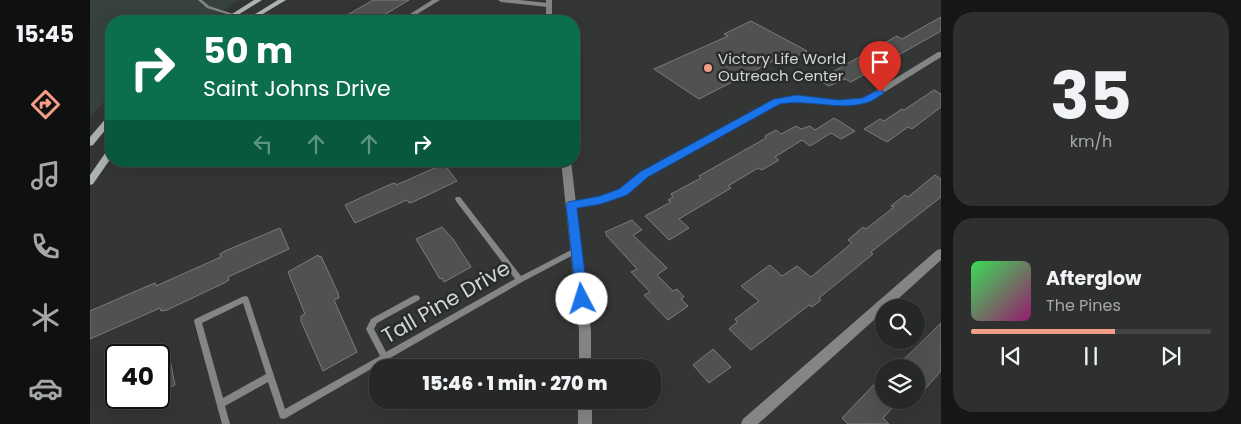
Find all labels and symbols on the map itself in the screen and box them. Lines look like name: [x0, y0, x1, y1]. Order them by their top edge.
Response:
pin: [859, 41, 901, 92]
place label: Victory Life World Outreach Center: [718, 48, 846, 86]
marker: Victory Life World Outreach Center: [702, 62, 714, 74]
street label: Tall Pine Drive: [376, 253, 515, 350]
position arrow: [555, 272, 607, 324]
speed limit sign: 40: [105, 344, 170, 409]

